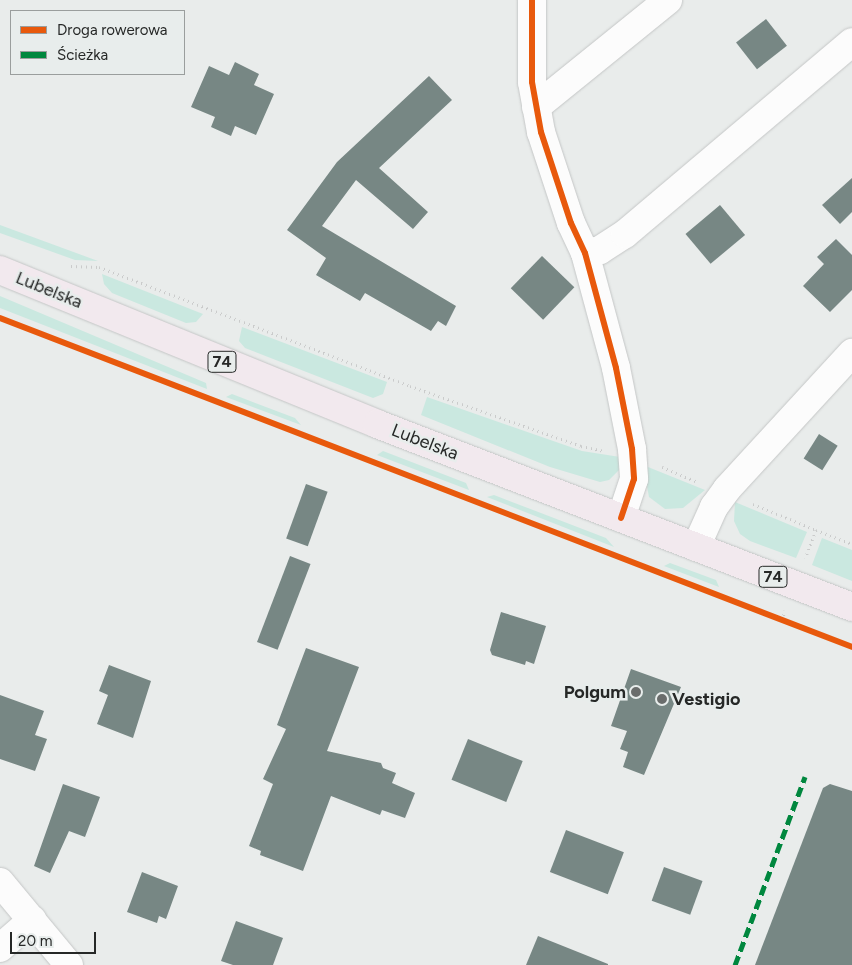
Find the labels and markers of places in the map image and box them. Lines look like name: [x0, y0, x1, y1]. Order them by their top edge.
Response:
place label: Polgum: [564, 681, 626, 703]
marker: Polgum: [630, 686, 642, 698]
place label: Vestigio: [672, 688, 741, 710]
marker: Vestigio: [656, 693, 668, 705]

